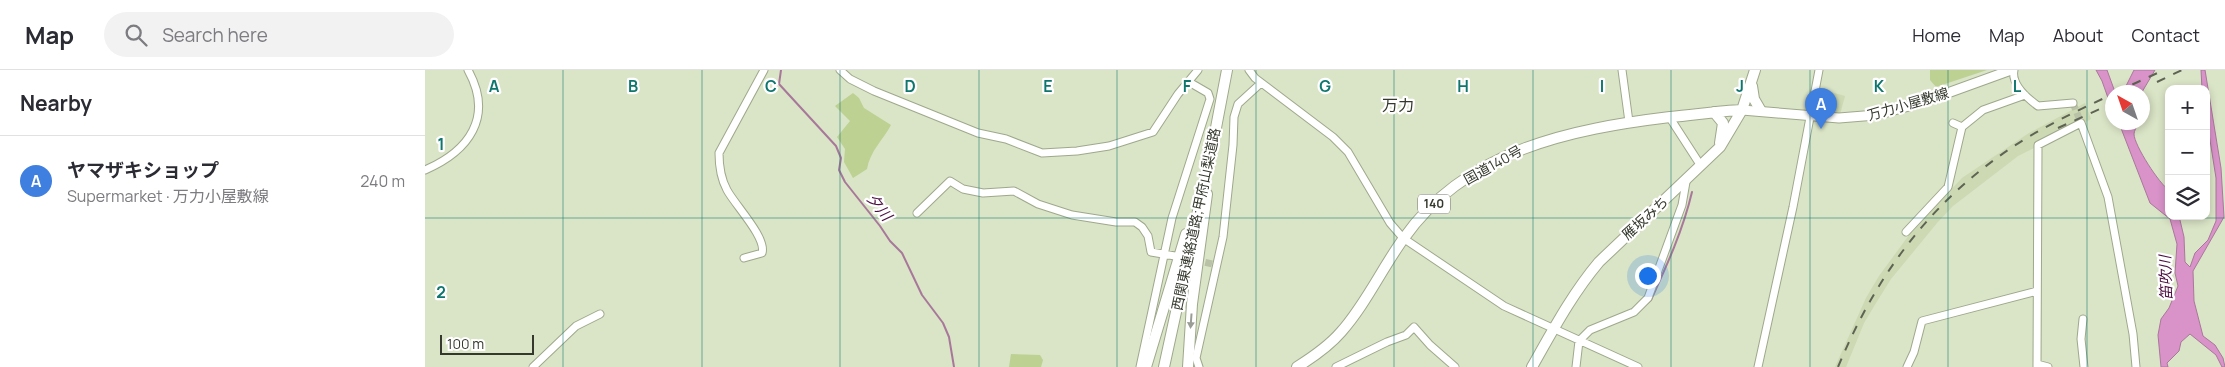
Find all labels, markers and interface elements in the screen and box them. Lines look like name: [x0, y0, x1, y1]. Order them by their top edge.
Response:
search box: [104, 12, 454, 57]
text: Map: [25, 18, 74, 51]
icon: search: [122, 21, 150, 49]
text: Search here: [162, 22, 268, 48]
text: Home: [1912, 23, 1961, 47]
text: Map: [1989, 23, 2025, 47]
text: About: [2053, 23, 2103, 47]
text: Contact: [2131, 23, 2200, 47]
text: A: [489, 75, 500, 97]
text: B: [628, 75, 638, 97]
text: C: [765, 75, 777, 97]
text: D: [904, 75, 916, 97]
text: E: [1043, 75, 1053, 97]
text: F: [1183, 75, 1192, 97]
text: G: [1319, 75, 1331, 97]
text: H: [1457, 75, 1469, 97]
text: I: [1600, 75, 1604, 97]
text: J: [1736, 75, 1744, 97]
text: K: [1874, 75, 1885, 97]
text: L: [2013, 75, 2022, 97]
street label: 万力小屋敷線: [1865, 83, 1951, 124]
north arrow: [2105, 85, 2150, 130]
map controls: [2165, 85, 2210, 220]
button: +: [2165, 85, 2210, 130]
pin: A: [1805, 88, 1837, 129]
text: Nearby: [20, 89, 92, 117]
district label: 万力: [1382, 94, 1414, 116]
street label: 西関東連絡道路;甲府山梨道路: [1167, 126, 1224, 312]
button: −: [2165, 130, 2210, 175]
text: 1: [437, 133, 445, 155]
street label: 国道140号: [1460, 141, 1525, 188]
text: ヤマザキショップ: [67, 157, 219, 183]
text: A: [31, 170, 41, 192]
text: 240 m: [360, 170, 405, 192]
button: layers: [2165, 175, 2210, 220]
text: Supermarket · 万力小屋敷線: [67, 185, 269, 207]
water label: 夕川: [862, 188, 898, 226]
street label: 雁坂みち: [1618, 192, 1672, 243]
road number: 140: [1418, 195, 1450, 214]
water label: 笛吹川: [2154, 253, 2177, 301]
your location: [1635, 263, 1661, 289]
text: 2: [436, 281, 446, 303]
one-way arrow: [1187, 313, 1195, 329]
scale bar: [440, 332, 534, 355]
text: 100 m: [447, 334, 484, 353]

